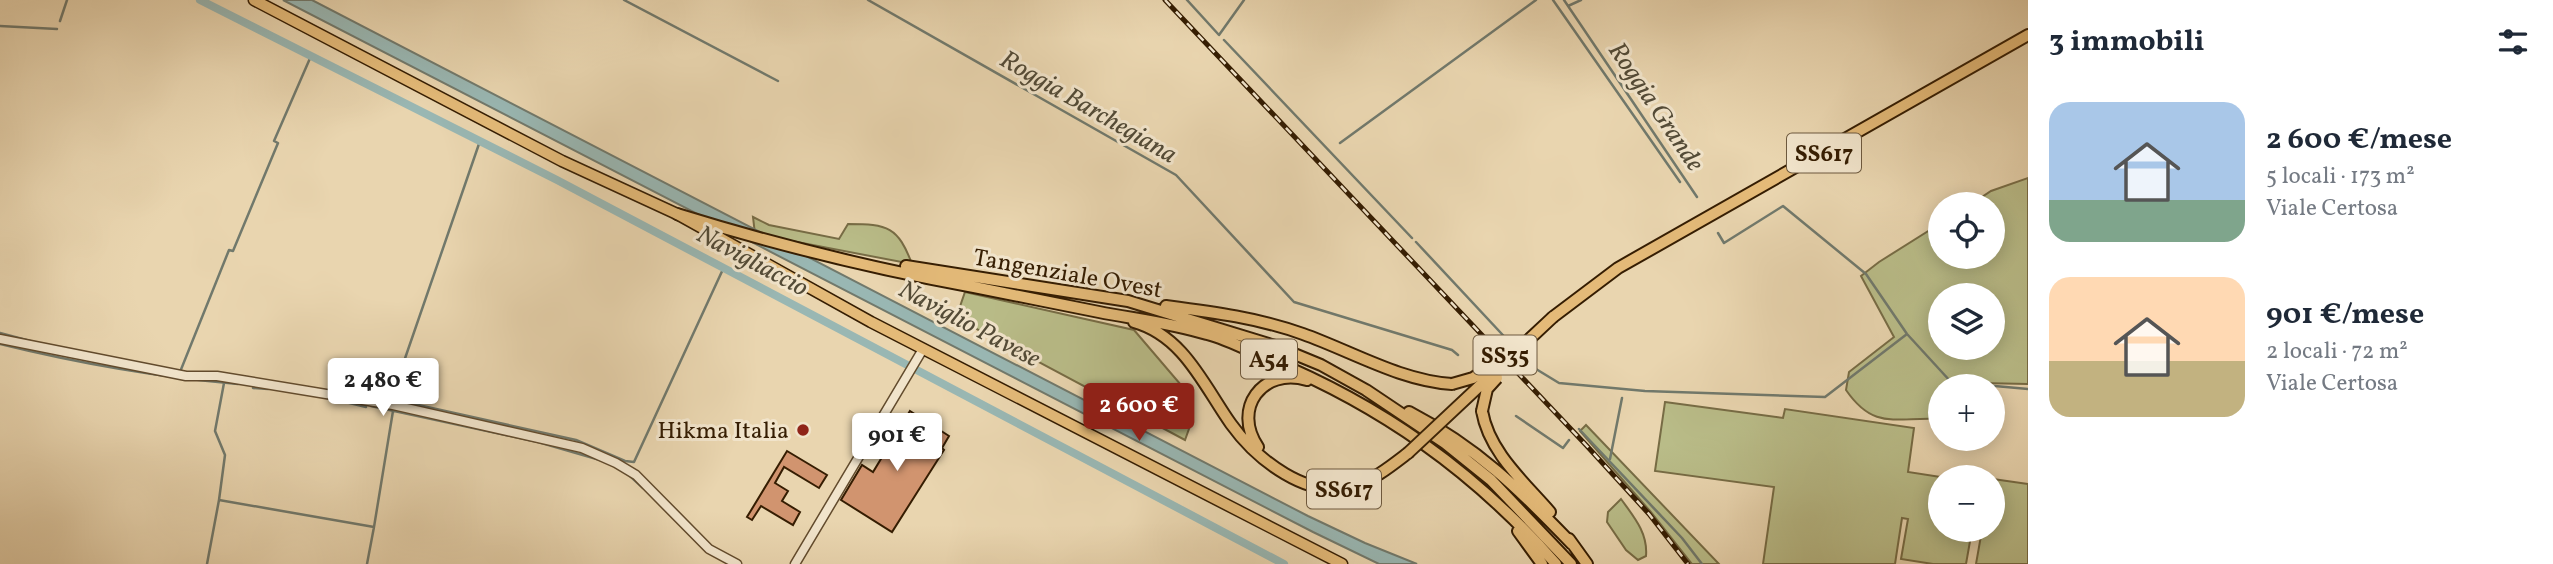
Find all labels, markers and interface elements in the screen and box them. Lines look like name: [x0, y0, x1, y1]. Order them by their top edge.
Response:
text: 3 immobili: [2049, 21, 2205, 63]
icon: filters: [2494, 23, 2532, 61]
water label: Roggia Grande: [1599, 35, 1712, 179]
water label: Roggia Barchegiana: [993, 42, 1183, 173]
text: 2 600 €/mese: [2266, 119, 2452, 161]
icon: home: [2105, 130, 2189, 214]
road number: SS617: [1787, 134, 1861, 172]
text: 5 locali · 173 m²: [2266, 161, 2415, 193]
map controls: [1928, 192, 2005, 542]
button: locate: [1928, 192, 2005, 269]
text: Viale Certosa: [2266, 193, 2398, 225]
water label: Navigliaccio: [690, 217, 814, 306]
street label: Tangenziale Ovest: [970, 242, 1165, 308]
water label: Naviglio Pavese: [892, 272, 1047, 378]
button: layers: [1928, 283, 2005, 360]
text: 901 €/mese: [2266, 294, 2424, 336]
icon: home: [2105, 305, 2189, 389]
road number: SS35: [1474, 336, 1536, 374]
text: 2 locali · 72 m²: [2266, 336, 2408, 368]
road number: A54: [1241, 340, 1297, 378]
pin: 2 480 €: [318, 358, 448, 418]
text: 2 480 €: [344, 365, 422, 397]
text: Viale Certosa: [2266, 368, 2398, 400]
button: +: [1928, 374, 2005, 451]
pin: 2 600 €: [1074, 384, 1204, 443]
text: 2 600 €: [1099, 390, 1179, 422]
pin: 901 €: [848, 414, 946, 473]
place label: Hikma Italia: [657, 415, 789, 449]
text: 901 €: [868, 420, 926, 452]
marker: Hikma Italia: [795, 422, 811, 438]
button: −: [1928, 465, 2005, 542]
road number: SS617: [1307, 470, 1381, 509]

